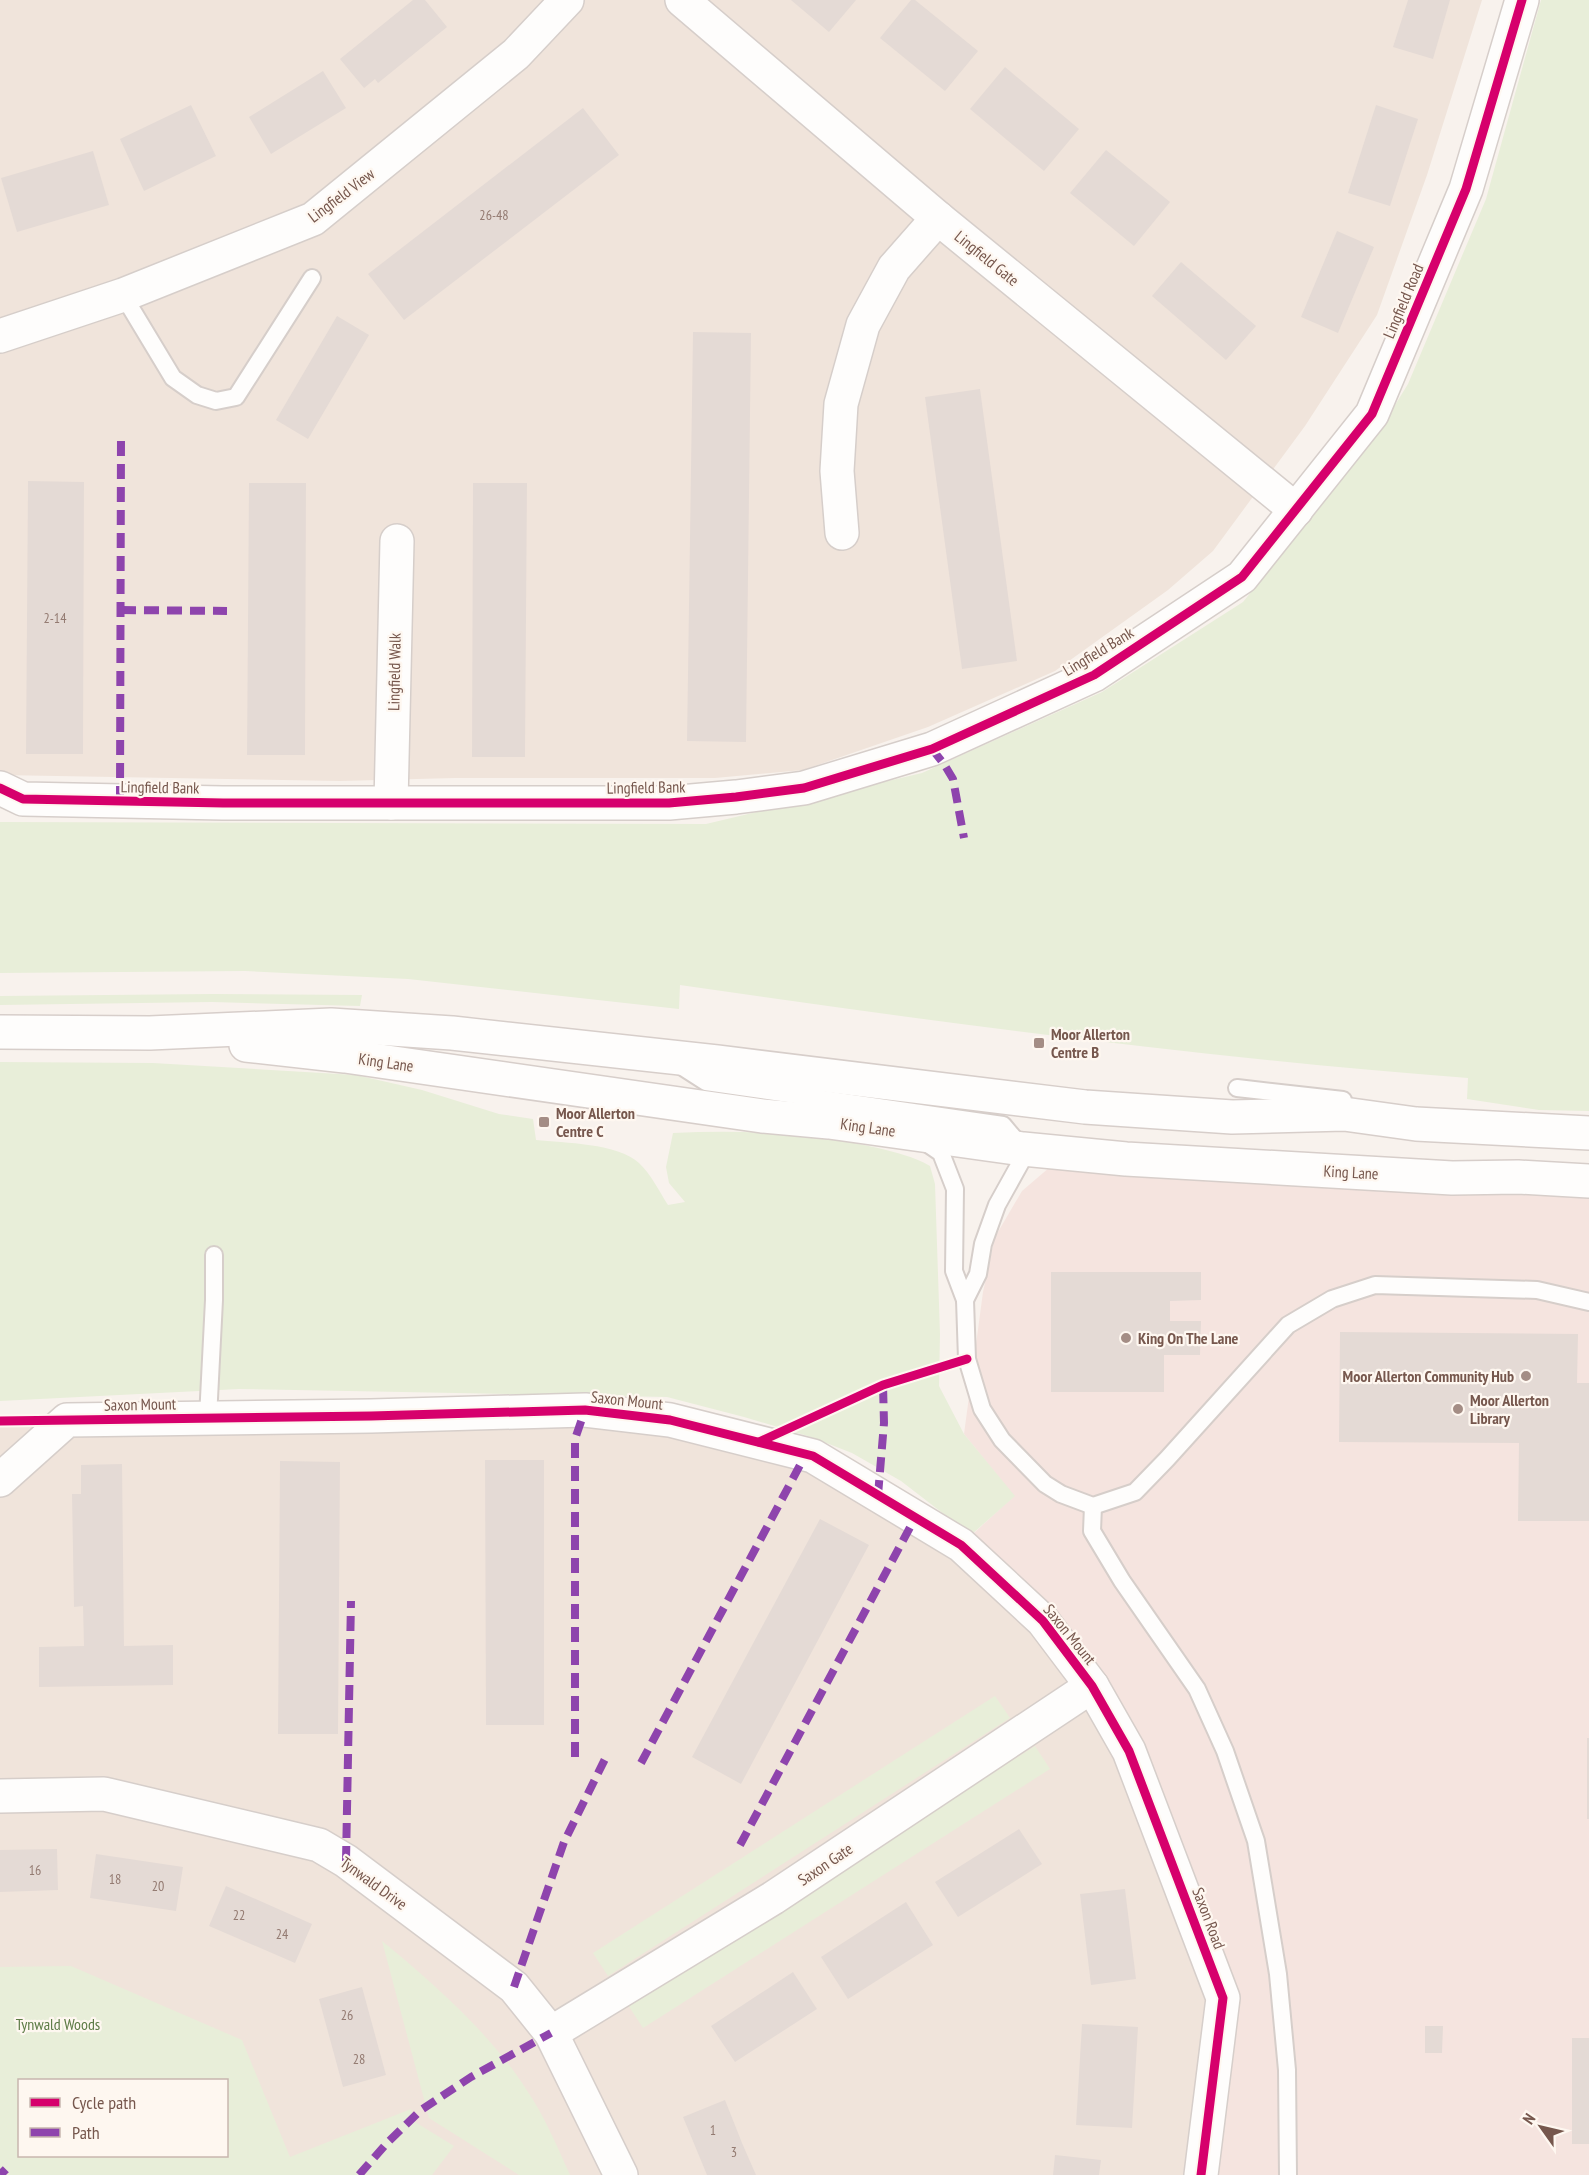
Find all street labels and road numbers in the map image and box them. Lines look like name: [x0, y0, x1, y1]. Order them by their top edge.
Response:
street label: Lingfield View: [304, 163, 379, 226]
street label: Lingfield Gate: [951, 226, 1023, 290]
street label: Lingfield Road: [1378, 261, 1428, 341]
street label: Lingfield Bank: [1059, 622, 1138, 680]
street label: Lingfield Walk: [383, 632, 405, 711]
street label: Lingfield Bank: [120, 776, 200, 798]
street label: Lingfield Bank: [606, 776, 686, 798]
street label: King Lane: [357, 1048, 415, 1076]
street label: King Lane: [839, 1113, 897, 1141]
street label: King Lane: [1323, 1161, 1379, 1183]
street label: Saxon Mount: [590, 1386, 665, 1414]
street label: Saxon Mount: [104, 1393, 177, 1415]
street label: Saxon Mount: [1039, 1600, 1101, 1669]
street label: Saxon Gate: [794, 1838, 856, 1890]
street label: Tynwald Drive: [337, 1852, 411, 1914]
street label: Saxon Road: [1188, 1884, 1230, 1952]

